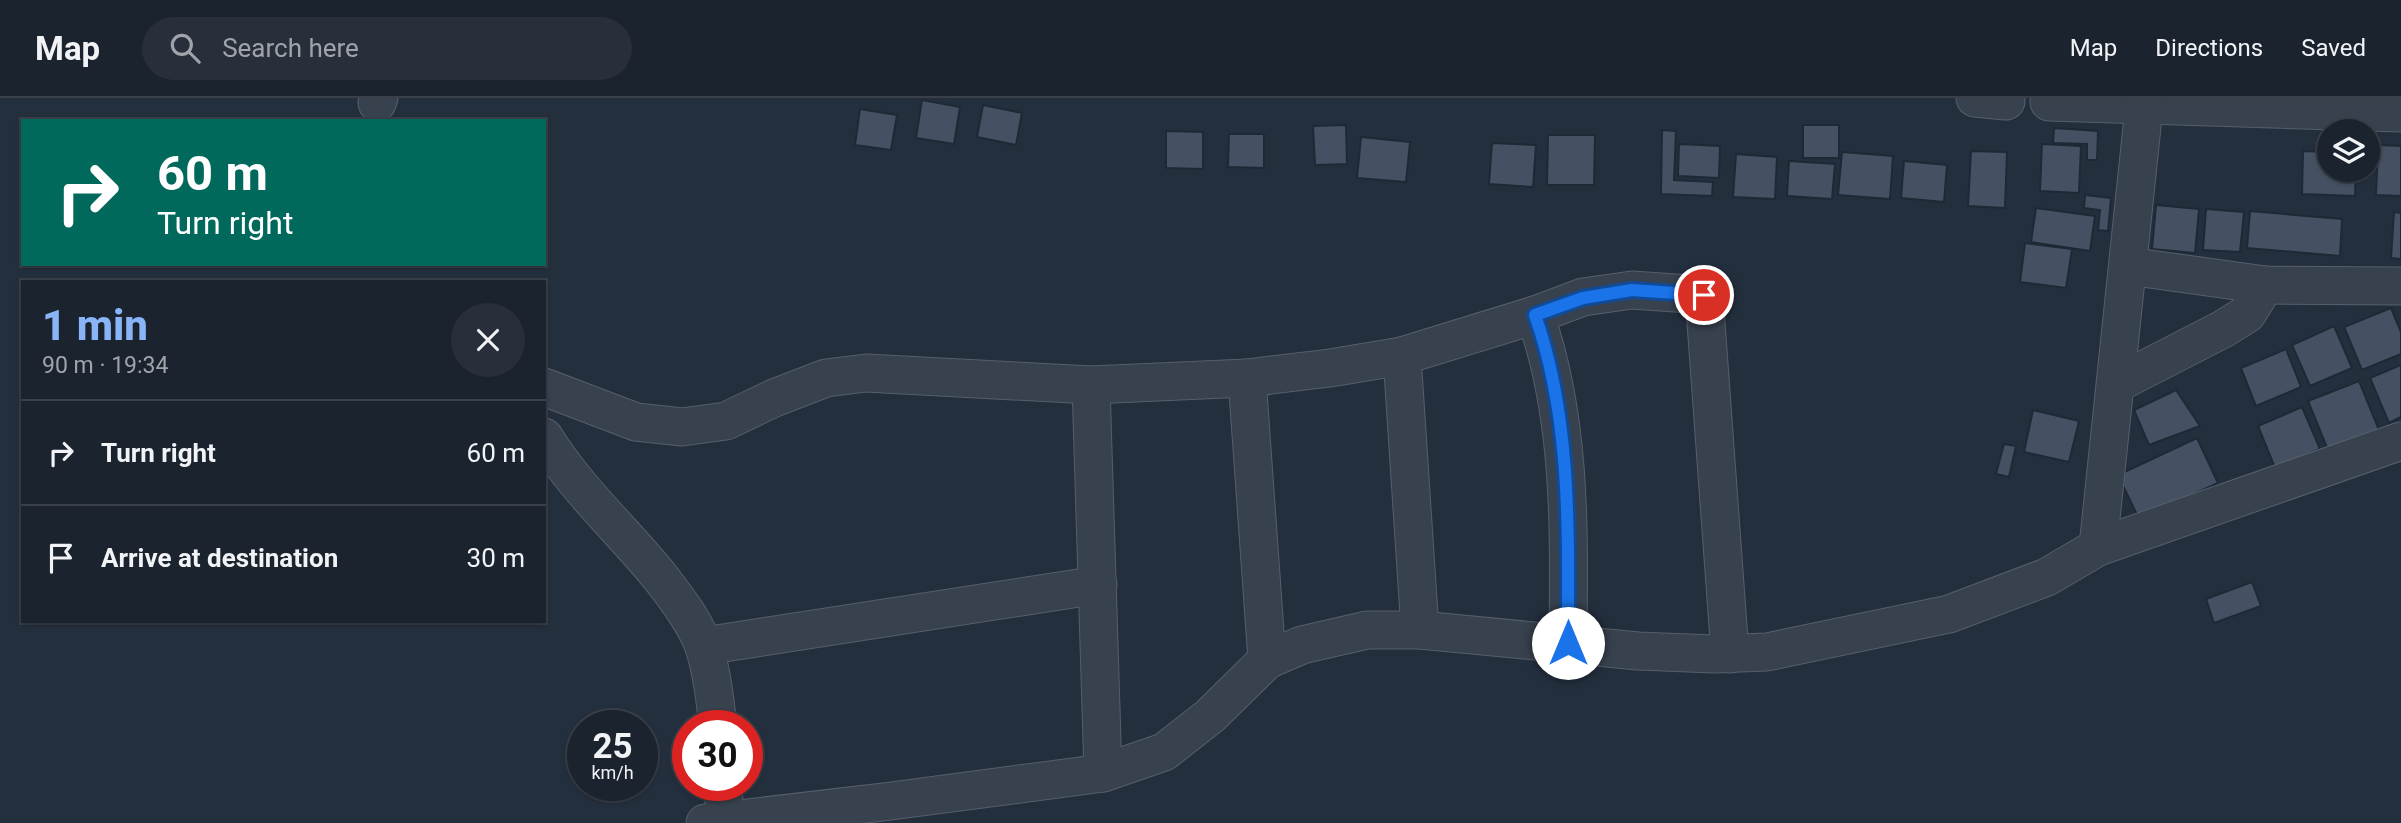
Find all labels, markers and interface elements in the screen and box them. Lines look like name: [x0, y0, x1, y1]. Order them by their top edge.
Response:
search box: [142, 17, 632, 80]
text: Map: [35, 29, 100, 68]
icon: search: [166, 29, 204, 67]
text: Search here: [222, 33, 359, 63]
text: Map: [2070, 34, 2117, 62]
text: Directions: [2155, 34, 2263, 62]
text: Saved: [2301, 34, 2366, 62]
map controls: [2317, 119, 2380, 182]
button: layers: [2317, 119, 2380, 182]
text: 60 m: [157, 145, 268, 202]
icon: right: [42, 147, 133, 238]
text: Turn right: [157, 204, 293, 242]
pin: [1674, 265, 1734, 325]
icon: arrive: [1685, 276, 1723, 314]
text: 1 min: [42, 301, 148, 350]
button: close: [451, 303, 525, 377]
text: 90 m · 19:34: [42, 352, 168, 379]
icon: right: [42, 434, 80, 472]
text: Turn right: [101, 438, 216, 468]
text: 60 m: [467, 438, 525, 468]
icon: arrive: [42, 539, 80, 577]
text: Arrive at destination: [101, 543, 338, 573]
text: 30 m: [467, 543, 525, 573]
position arrow: [1531, 606, 1605, 680]
speed limit sign: 30: [672, 710, 763, 801]
text: 25: [592, 726, 633, 767]
text: km/h: [591, 762, 634, 783]

